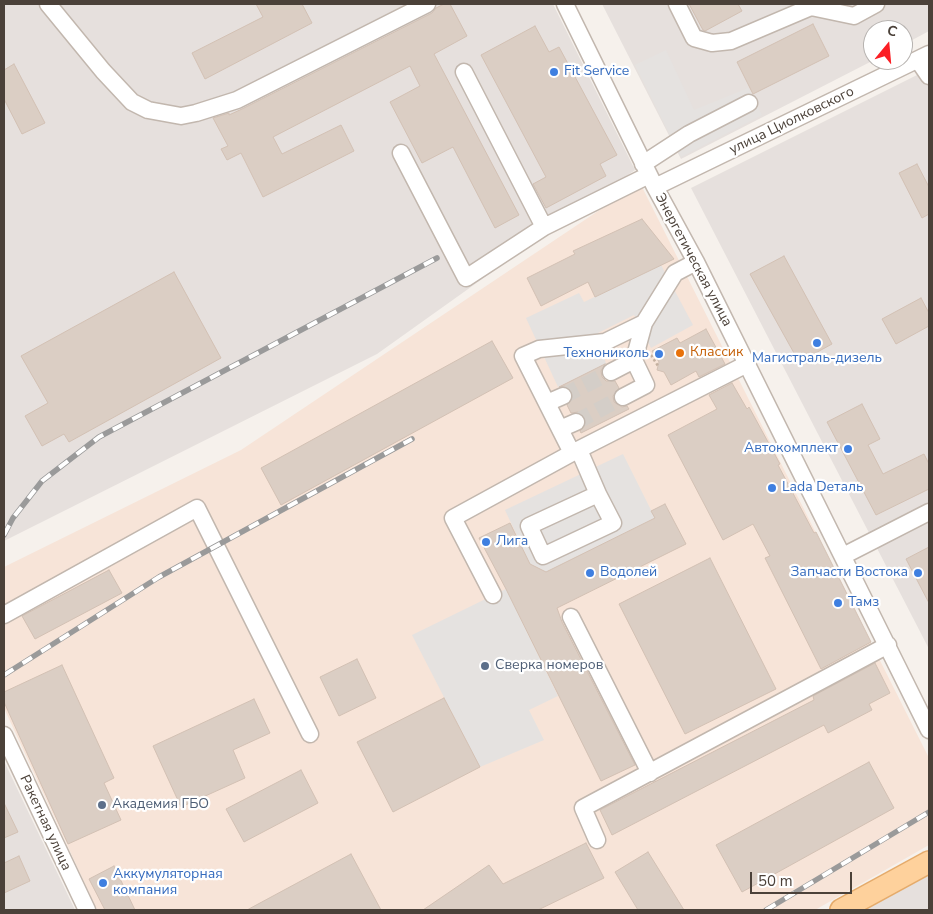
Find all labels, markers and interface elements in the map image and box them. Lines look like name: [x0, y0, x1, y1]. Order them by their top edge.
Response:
north arrow: [863, 20, 913, 70]
text: С: [885, 21, 900, 42]
place label: Fit Service: [564, 64, 629, 80]
marker: Fit Service: [548, 66, 560, 78]
street label: улица Циолковского: [727, 84, 857, 158]
street label: Энергетическая улица: [651, 190, 735, 330]
marker: Магистраль-дизель: [811, 337, 823, 349]
place label: Классик: [690, 345, 743, 361]
place label: Технониколь: [563, 346, 649, 362]
marker: Классик: [674, 347, 686, 359]
marker: Технониколь: [653, 348, 665, 360]
place label: Магистраль-дизель: [752, 351, 882, 367]
place label: Автокомплект: [744, 441, 838, 457]
marker: Автокомплект: [842, 443, 854, 455]
place label: Lada Dеталь: [782, 480, 863, 496]
marker: Lada Dеталь: [766, 482, 778, 494]
place label: Лига: [496, 534, 528, 550]
marker: Лига: [480, 536, 492, 548]
place label: Водолей: [600, 565, 657, 581]
place label: Запчасти Востока: [790, 565, 908, 581]
marker: Водолей: [584, 567, 596, 579]
marker: Запчасти Востока: [912, 567, 924, 579]
place label: Тамз: [848, 595, 879, 611]
marker: Тамз: [832, 597, 844, 609]
place label: Сверка номеров: [495, 658, 603, 674]
marker: Сверка номеров: [479, 660, 491, 672]
street label: Ракетная улица: [16, 773, 74, 873]
place label: Академия ГБО: [112, 797, 209, 813]
marker: Академия ГБО: [96, 799, 108, 811]
scale bar: [753, 862, 856, 894]
place label: Аккумуляторная компания: [113, 867, 223, 900]
text: 50 m: [758, 871, 793, 891]
marker: Аккумуляторная компания: [97, 877, 109, 889]

